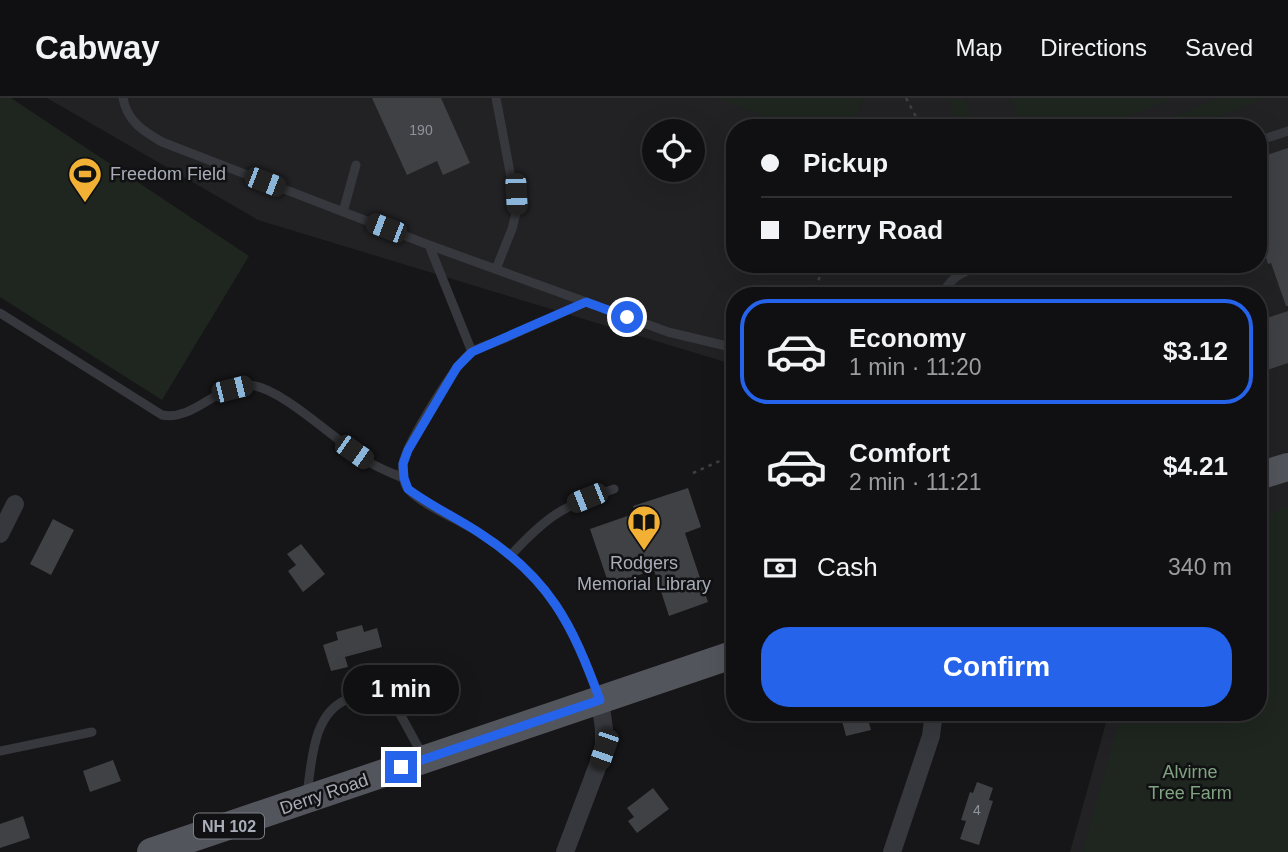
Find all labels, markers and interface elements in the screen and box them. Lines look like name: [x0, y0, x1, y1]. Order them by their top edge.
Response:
text: Cabway: [35, 29, 160, 66]
text: Map: [956, 34, 1002, 61]
text: Directions: [1040, 34, 1147, 61]
text: Saved: [1185, 34, 1253, 61]
map controls: [642, 119, 705, 182]
button: locate: [642, 119, 705, 182]
house number: 190: [409, 122, 433, 138]
text: Pickup: [803, 148, 888, 178]
sports icon: Freedom Field: [66, 155, 104, 204]
place label: Freedom Field: [110, 164, 226, 184]
car: [242, 165, 289, 199]
car: [505, 172, 528, 216]
car: [363, 211, 410, 245]
text: Derry Road: [803, 215, 943, 245]
route start: [611, 301, 643, 333]
icon: car: [765, 320, 828, 383]
text: Economy: [849, 323, 966, 353]
text: $3.12: [1163, 336, 1228, 366]
text: 1 min · 11:20: [849, 354, 982, 380]
car: [210, 374, 255, 404]
car: [331, 431, 378, 473]
icon: car: [765, 435, 828, 498]
text: Comfort: [849, 438, 950, 468]
text: $4.21: [1163, 451, 1228, 481]
text: 2 min · 11:21: [849, 469, 982, 495]
car: [564, 480, 611, 516]
library icon: Rodgers Memorial Library: [625, 503, 663, 552]
icon: cash: [761, 549, 799, 587]
text: Cash: [817, 552, 878, 582]
place label: Rodgers Memorial Library: [577, 553, 711, 594]
text: 340 m: [1168, 554, 1232, 580]
button: Confirm: [761, 627, 1232, 707]
callout: 1 min: [343, 666, 459, 714]
text: 1 min: [371, 676, 431, 702]
car: [588, 726, 621, 772]
route end: [385, 751, 417, 783]
park label: Alvirne Tree Farm: [1148, 762, 1232, 803]
street label: Derry Road: [277, 770, 371, 818]
house number: 4: [973, 802, 981, 818]
road number: NH 102: [194, 814, 264, 838]

